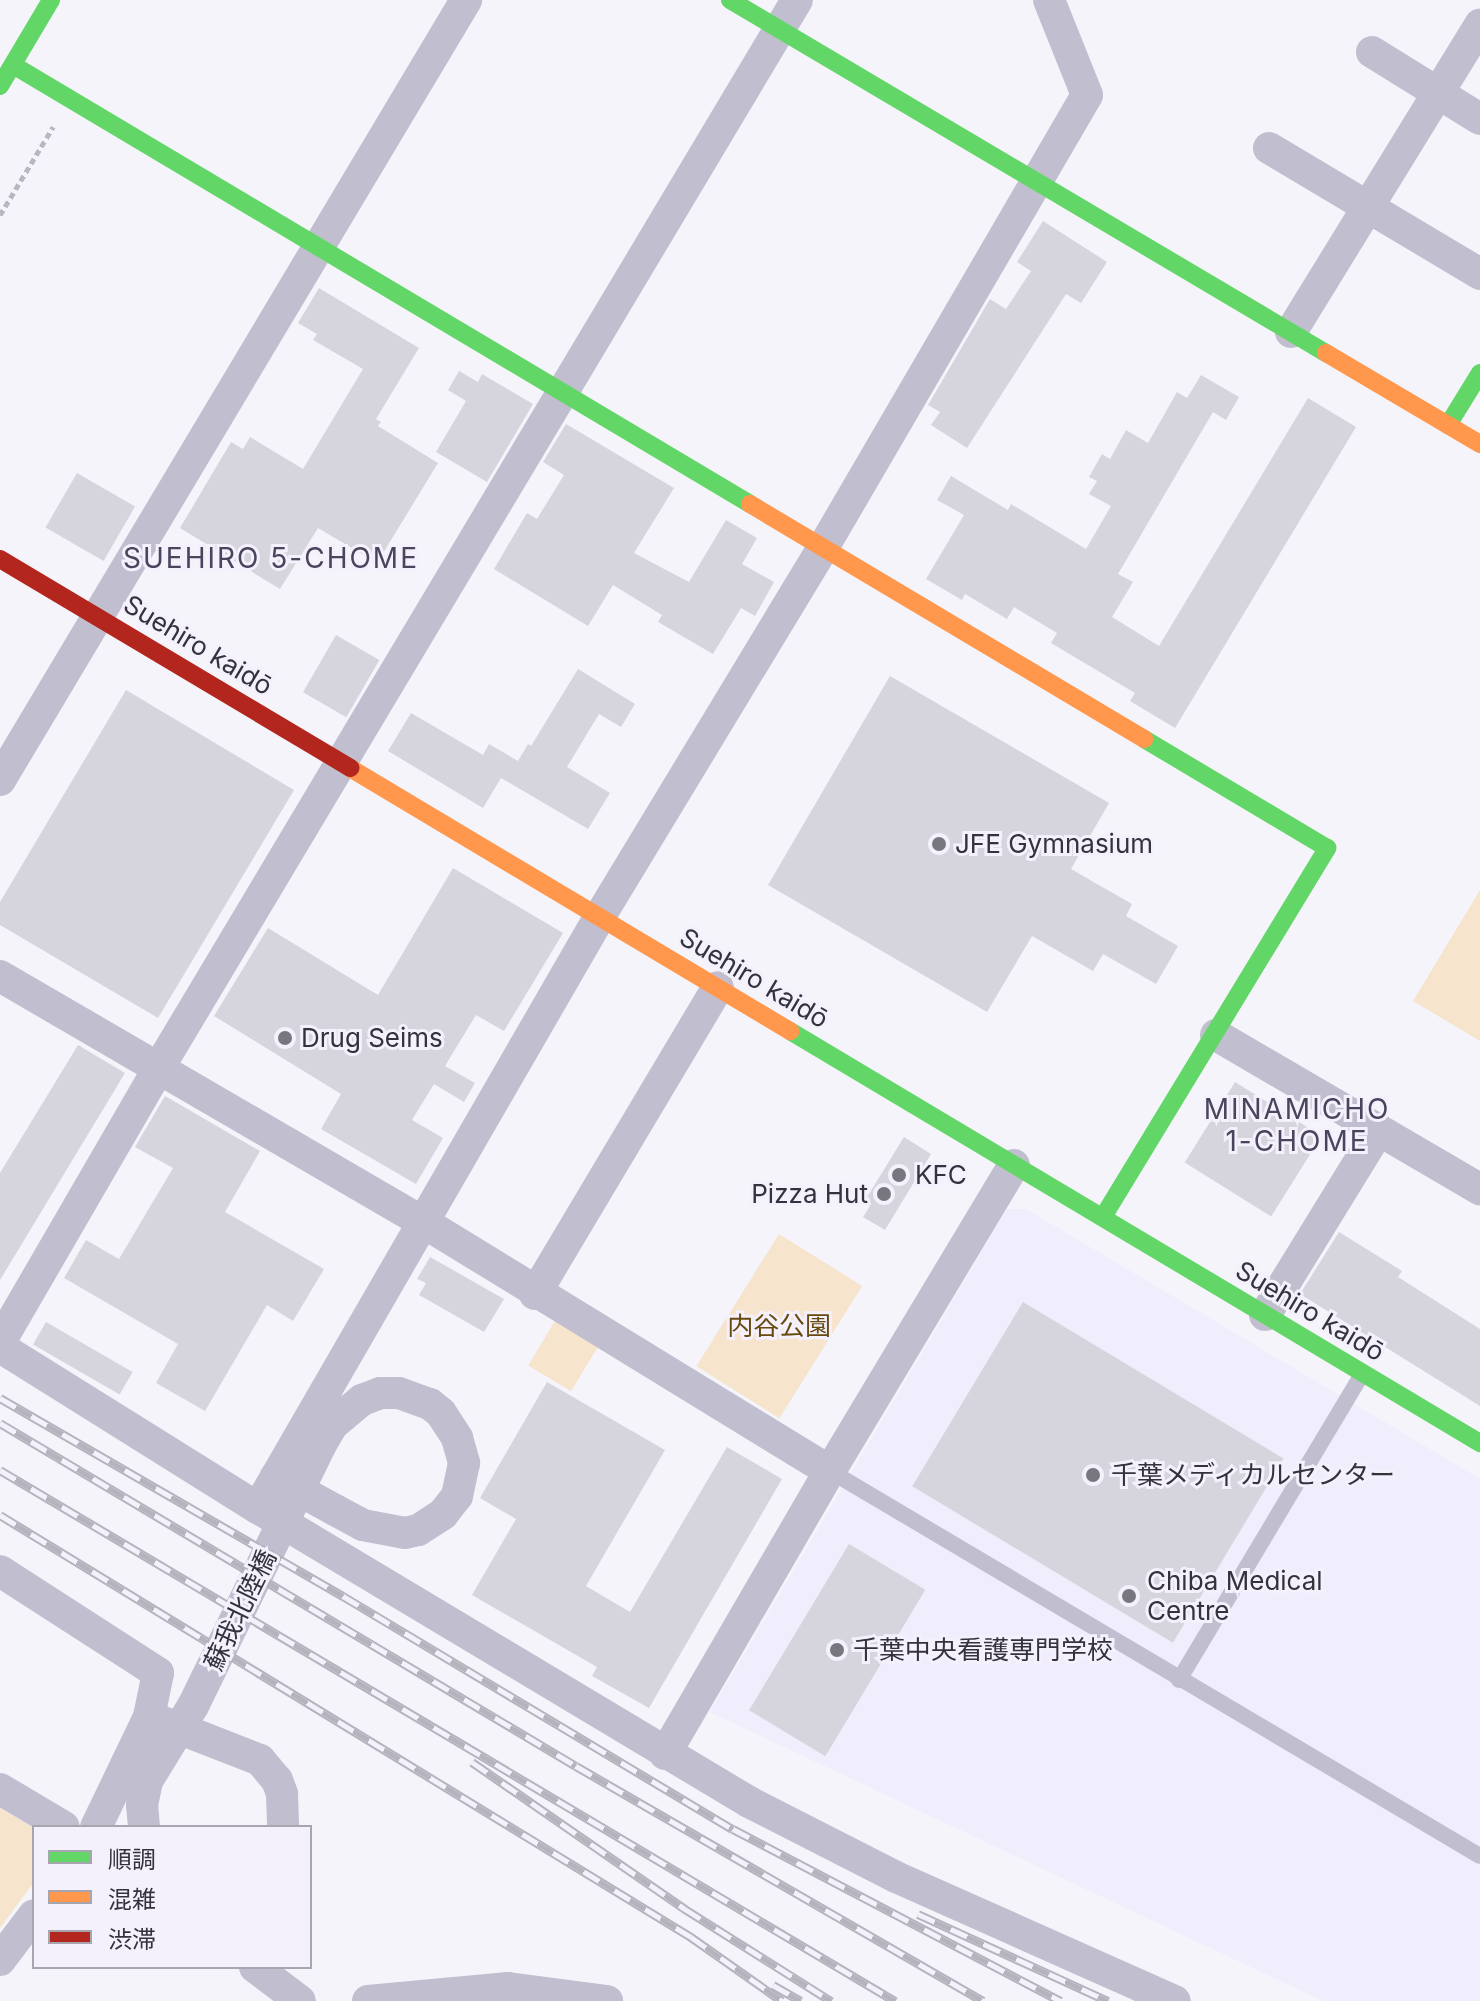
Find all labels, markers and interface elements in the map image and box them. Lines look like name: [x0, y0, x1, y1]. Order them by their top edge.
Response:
district label: SUEHIRO 5-CHOME: [123, 541, 419, 575]
street label: Suehiro kaidō: [118, 588, 278, 702]
place label: JFE Gymnasium: [955, 828, 1153, 860]
marker: JFE Gymnasium: [930, 835, 948, 853]
street label: Suehiro kaidō: [674, 921, 834, 1035]
place label: Drug Seims: [301, 1022, 443, 1054]
marker: Drug Seims: [276, 1029, 294, 1047]
district label: MINAMICHO 1-CHOME: [1204, 1092, 1390, 1158]
place label: KFC: [915, 1159, 967, 1191]
marker: KFC: [890, 1166, 908, 1184]
place label: Pizza Hut: [751, 1178, 868, 1210]
marker: Pizza Hut: [875, 1185, 893, 1203]
street label: Suehiro kaidō: [1230, 1254, 1390, 1368]
park label: 内谷公園: [727, 1310, 831, 1342]
place label: 千葉メディカルセンター: [1111, 1459, 1397, 1491]
marker: 千葉メディカルセンター: [1082, 1464, 1104, 1486]
street label: 蘇我北陸橋: [197, 1545, 283, 1675]
place label: Chiba Medical Centre: [1147, 1565, 1323, 1626]
marker: Chiba Medical Centre: [1118, 1585, 1140, 1607]
place label: 千葉中央看護専門学校: [853, 1634, 1113, 1666]
marker: 千葉中央看護専門学校: [828, 1641, 846, 1659]
legend: [32, 1825, 312, 1969]
text: 順調: [108, 1845, 156, 1874]
text: 混雑: [108, 1885, 156, 1914]
text: 渋滞: [108, 1925, 156, 1954]

